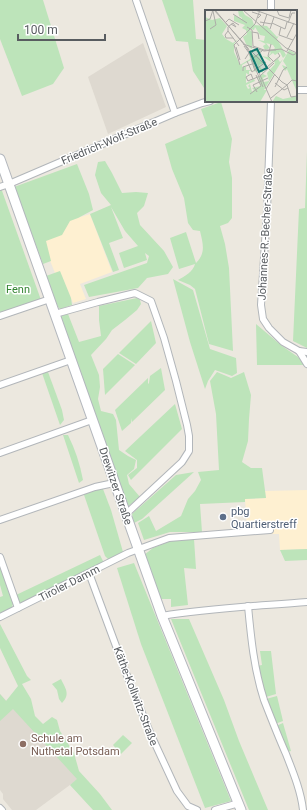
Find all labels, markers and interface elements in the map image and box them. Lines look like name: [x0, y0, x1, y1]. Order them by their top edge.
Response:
inset map: [205, 10, 297, 102]
scale bar: [18, 16, 105, 42]
text: 100 m: [24, 23, 58, 37]
street label: Friedrich-Wolf-Straße: [59, 115, 159, 168]
street label: Johannes-R.-Becher-Straße: [256, 167, 275, 301]
park label: Fenn: [6, 283, 30, 296]
street label: Drewitzer Straße: [96, 446, 135, 527]
place label: pbg Quartierstreff: [231, 505, 297, 531]
marker: pbg Quartierstreff: [218, 512, 228, 522]
street label: Tiroler Damm: [37, 563, 102, 604]
street label: Käthe-Kollwitz-Straße: [111, 645, 160, 748]
place label: Schule am Nuthetal Potsdam: [31, 732, 120, 758]
marker: Schule am Nuthetal Potsdam: [18, 739, 28, 749]

